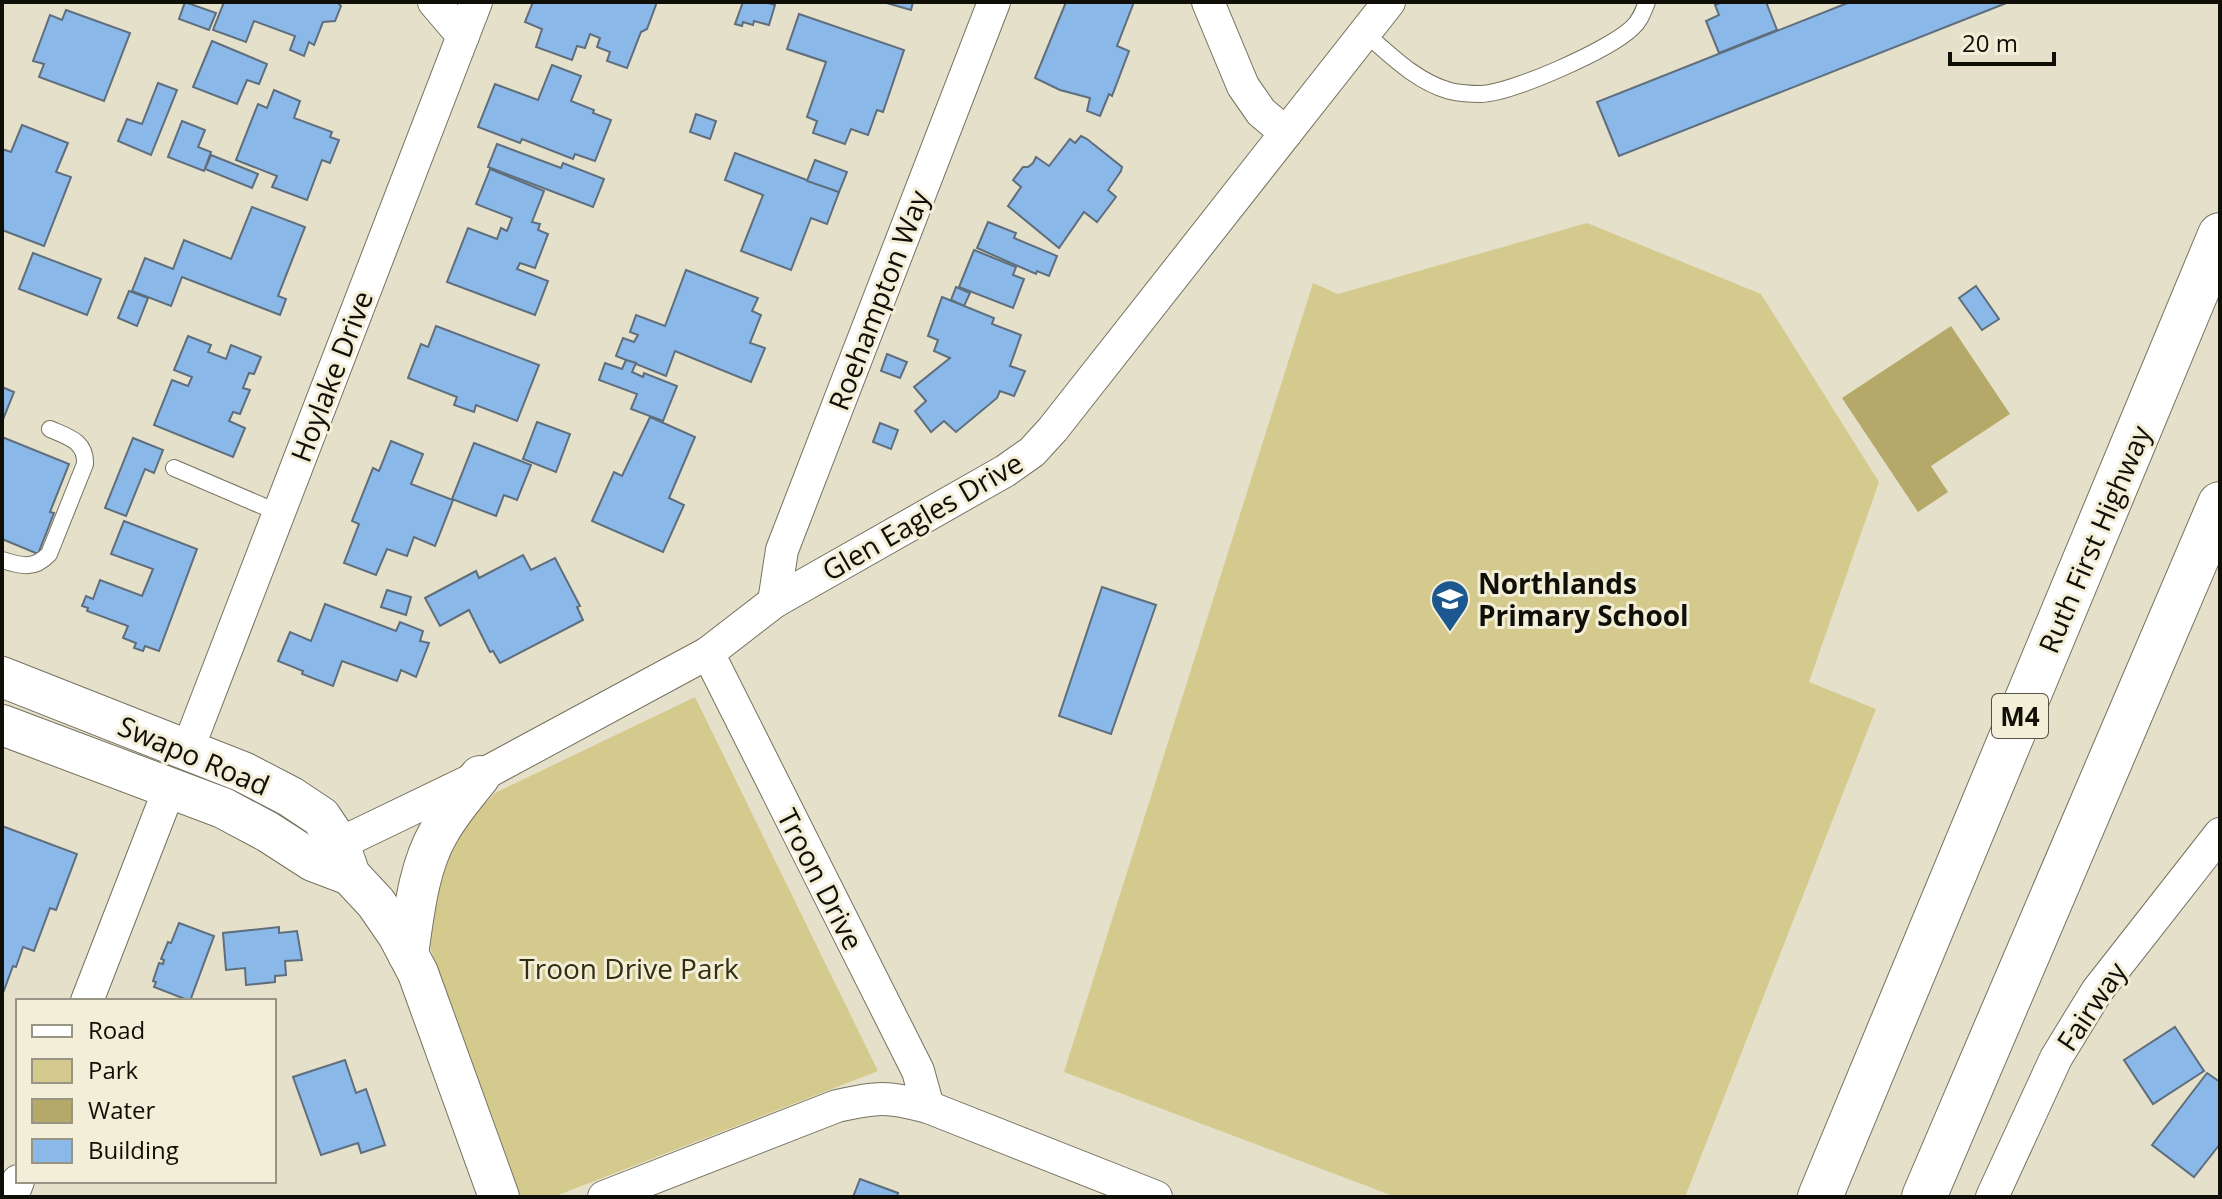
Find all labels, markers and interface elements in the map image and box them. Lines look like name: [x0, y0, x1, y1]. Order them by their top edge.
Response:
scale bar: [1950, 16, 2054, 66]
text: 20 m: [1962, 26, 2018, 59]
street label: Roehampton Way: [819, 184, 938, 415]
street label: Hoylake Drive: [281, 285, 381, 467]
street label: Ruth First Highway: [2029, 418, 2160, 659]
street label: Glen Eagles Drive: [815, 443, 1029, 589]
place label: Northlands Primary School: [1478, 564, 1689, 634]
school or university icon: Northlands Primary School: [1429, 578, 1471, 633]
road number: M4: [1992, 694, 2048, 738]
street label: Swapo Road: [113, 706, 275, 804]
street label: Troon Drive: [769, 802, 873, 956]
park label: Troon Drive Park: [519, 949, 739, 987]
street label: Fairway: [2047, 953, 2135, 1058]
legend: [16, 999, 276, 1183]
text: Road: [88, 1013, 145, 1046]
text: Park: [88, 1053, 139, 1086]
text: Water: [88, 1093, 156, 1126]
text: Building: [88, 1133, 179, 1166]

